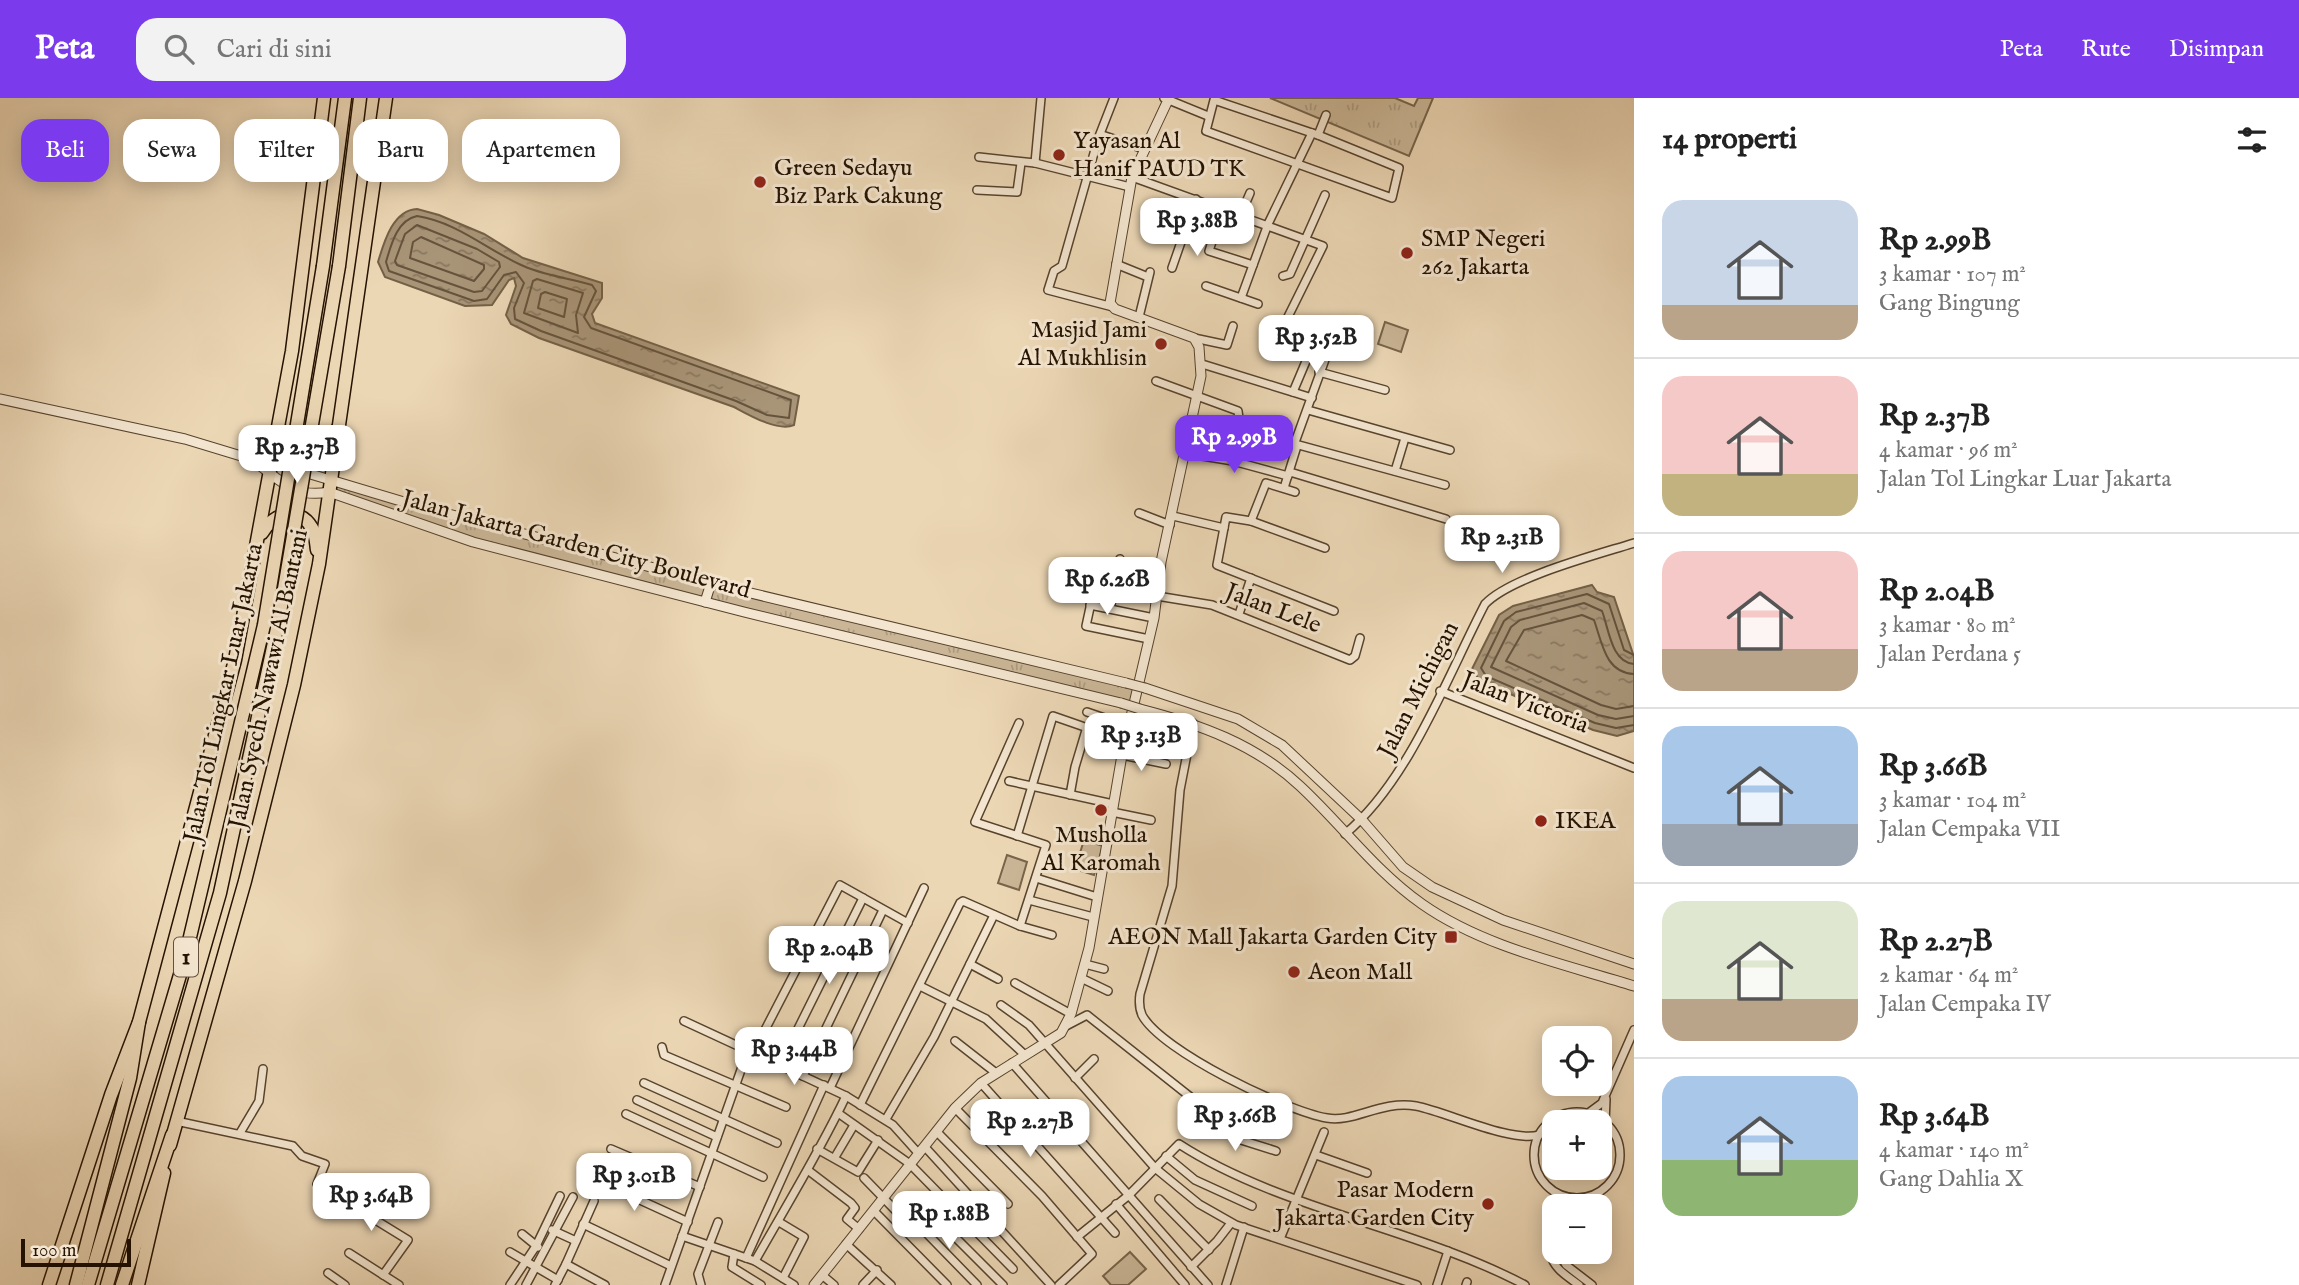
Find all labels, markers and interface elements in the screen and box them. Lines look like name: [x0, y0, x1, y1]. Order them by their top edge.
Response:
search box: [136, 18, 626, 81]
text: Peta: [35, 28, 94, 70]
icon: search: [160, 30, 198, 68]
text: Cari di sini: [216, 33, 332, 66]
text: Peta: [2000, 34, 2043, 65]
text: Rute: [2081, 34, 2131, 65]
text: Disimpan: [2169, 34, 2264, 65]
chip: Beli: [21, 119, 109, 182]
chip: Sewa: [123, 119, 220, 182]
chip: Filter: [234, 119, 339, 182]
chip: Baru: [353, 119, 448, 182]
chip: Apartemen: [462, 119, 620, 182]
text: 14 properti: [1662, 121, 1797, 159]
icon: filters: [2233, 121, 2271, 159]
place label: Yayasan Al Hanif PAUD TK: [1073, 126, 1246, 185]
marker: Yayasan Al Hanif PAUD TK: [1051, 147, 1067, 163]
place label: Green Sedayu Biz Park Cakung: [774, 153, 943, 212]
marker: Green Sedayu Biz Park Cakung: [752, 174, 768, 190]
pin: Rp 3.88B: [1125, 198, 1269, 258]
text: Rp 3.88B: [1156, 206, 1238, 235]
text: Rp 2.99B: [1879, 222, 1991, 260]
place label: SMP Negeri 262 Jakarta: [1421, 224, 1545, 283]
icon: home: [1718, 228, 1802, 312]
marker: SMP Negeri 262 Jakarta: [1399, 245, 1415, 261]
text: 3 kamar · 107 m²: [1879, 260, 2026, 289]
text: Gang Bingung: [1879, 289, 2020, 318]
place label: Masjid Jami Al Mukhlisin: [1017, 315, 1147, 374]
pin: Rp 3.52B: [1244, 316, 1388, 375]
text: Rp 3.52B: [1275, 323, 1357, 352]
marker: Masjid Jami Al Mukhlisin: [1153, 336, 1169, 352]
text: Rp 2.37B: [1879, 398, 1990, 436]
icon: home: [1718, 404, 1802, 488]
pin: Rp 2.99B: [1162, 416, 1306, 475]
text: Rp 2.99B: [1191, 423, 1277, 452]
pin: Rp 2.37B: [225, 426, 369, 485]
text: Rp 2.37B: [254, 433, 340, 462]
text: 4 kamar · 96 m²: [1879, 436, 2018, 465]
text: Jalan Tol Lingkar Luar Jakarta: [1879, 465, 2171, 494]
street label: Jalan Jakarta Garden City Boulevard: [395, 483, 754, 607]
pin: Rp 2.31B: [1430, 516, 1574, 575]
text: Rp 2.31B: [1461, 523, 1543, 552]
street label: Jalan Syech Nawawi Al Bantani: [221, 526, 316, 835]
street label: Jalan Tol Lingkar Luar Jakarta: [176, 540, 271, 848]
pin: Rp 6.26B: [1035, 558, 1179, 617]
text: Rp 6.26B: [1064, 565, 1150, 594]
text: Rp 2.04B: [1879, 573, 1994, 611]
street label: Jalan Lele: [1218, 575, 1325, 641]
icon: home: [1718, 579, 1802, 663]
text: 3 kamar · 80 m²: [1879, 611, 2016, 640]
street label: Jalan Michigan: [1370, 616, 1467, 766]
text: Jalan Perdana 5: [1879, 640, 2021, 669]
street label: Jalan Victoria: [1454, 664, 1593, 742]
pin: Rp 3.13B: [1069, 714, 1213, 773]
text: Rp 3.13B: [1101, 721, 1181, 750]
text: Rp 3.66B: [1879, 748, 1987, 786]
icon: home: [1718, 754, 1802, 838]
text: 3 kamar · 104 m²: [1879, 786, 2026, 815]
marker: Musholla Al Karomah: [1093, 802, 1109, 818]
place label: IKEA: [1555, 806, 1616, 837]
marker: IKEA: [1533, 813, 1549, 829]
text: Jalan Cempaka VII: [1879, 815, 2061, 844]
place label: Musholla Al Karomah: [1040, 820, 1161, 879]
place label: AEON Mall Jakarta Garden City: [1107, 922, 1437, 953]
text: Rp 2.27B: [1879, 923, 1993, 961]
pin: Rp 2.04B: [757, 926, 901, 986]
marker: AEON Mall Jakarta Garden City: [1443, 929, 1459, 945]
icon: home: [1718, 929, 1802, 1013]
text: Rp 2.04B: [785, 934, 873, 963]
road number: 1: [174, 937, 198, 976]
place label: Aeon Mall: [1307, 957, 1413, 988]
text: 2 kamar · 64 m²: [1879, 961, 2019, 990]
marker: Aeon Mall: [1286, 964, 1302, 980]
text: Jalan Cempaka IV: [1879, 990, 2051, 1019]
map controls: [1542, 1026, 1612, 1264]
button: locate: [1542, 1026, 1612, 1096]
pin: Rp 3.44B: [722, 1028, 866, 1087]
text: Rp 3.44B: [751, 1035, 837, 1064]
pin: Rp 3.66B: [1163, 1094, 1307, 1153]
text: Rp 3.64B: [1879, 1098, 1989, 1136]
pin: Rp 2.27B: [958, 1100, 1102, 1159]
text: Rp 3.66B: [1193, 1101, 1277, 1130]
icon: home: [1718, 1104, 1802, 1188]
text: Rp 2.27B: [986, 1107, 1074, 1136]
button: +: [1542, 1110, 1612, 1180]
text: 4 kamar · 140 m²: [1879, 1136, 2029, 1165]
pin: Rp 3.01B: [562, 1154, 706, 1213]
text: Rp 3.01B: [592, 1161, 676, 1190]
text: Gang Dahlia X: [1879, 1165, 2024, 1194]
pin: Rp 3.64B: [299, 1174, 443, 1233]
place label: Pasar Modern Jakarta Garden City: [1272, 1175, 1474, 1234]
text: Rp 3.64B: [329, 1181, 413, 1210]
pin: Rp 1.88B: [877, 1192, 1021, 1251]
button: −: [1542, 1194, 1612, 1264]
marker: Pasar Modern Jakarta Garden City: [1480, 1196, 1496, 1212]
text: Rp 1.88B: [908, 1199, 990, 1228]
scale bar: [21, 1236, 131, 1268]
text: 100 m: [32, 1239, 76, 1263]

